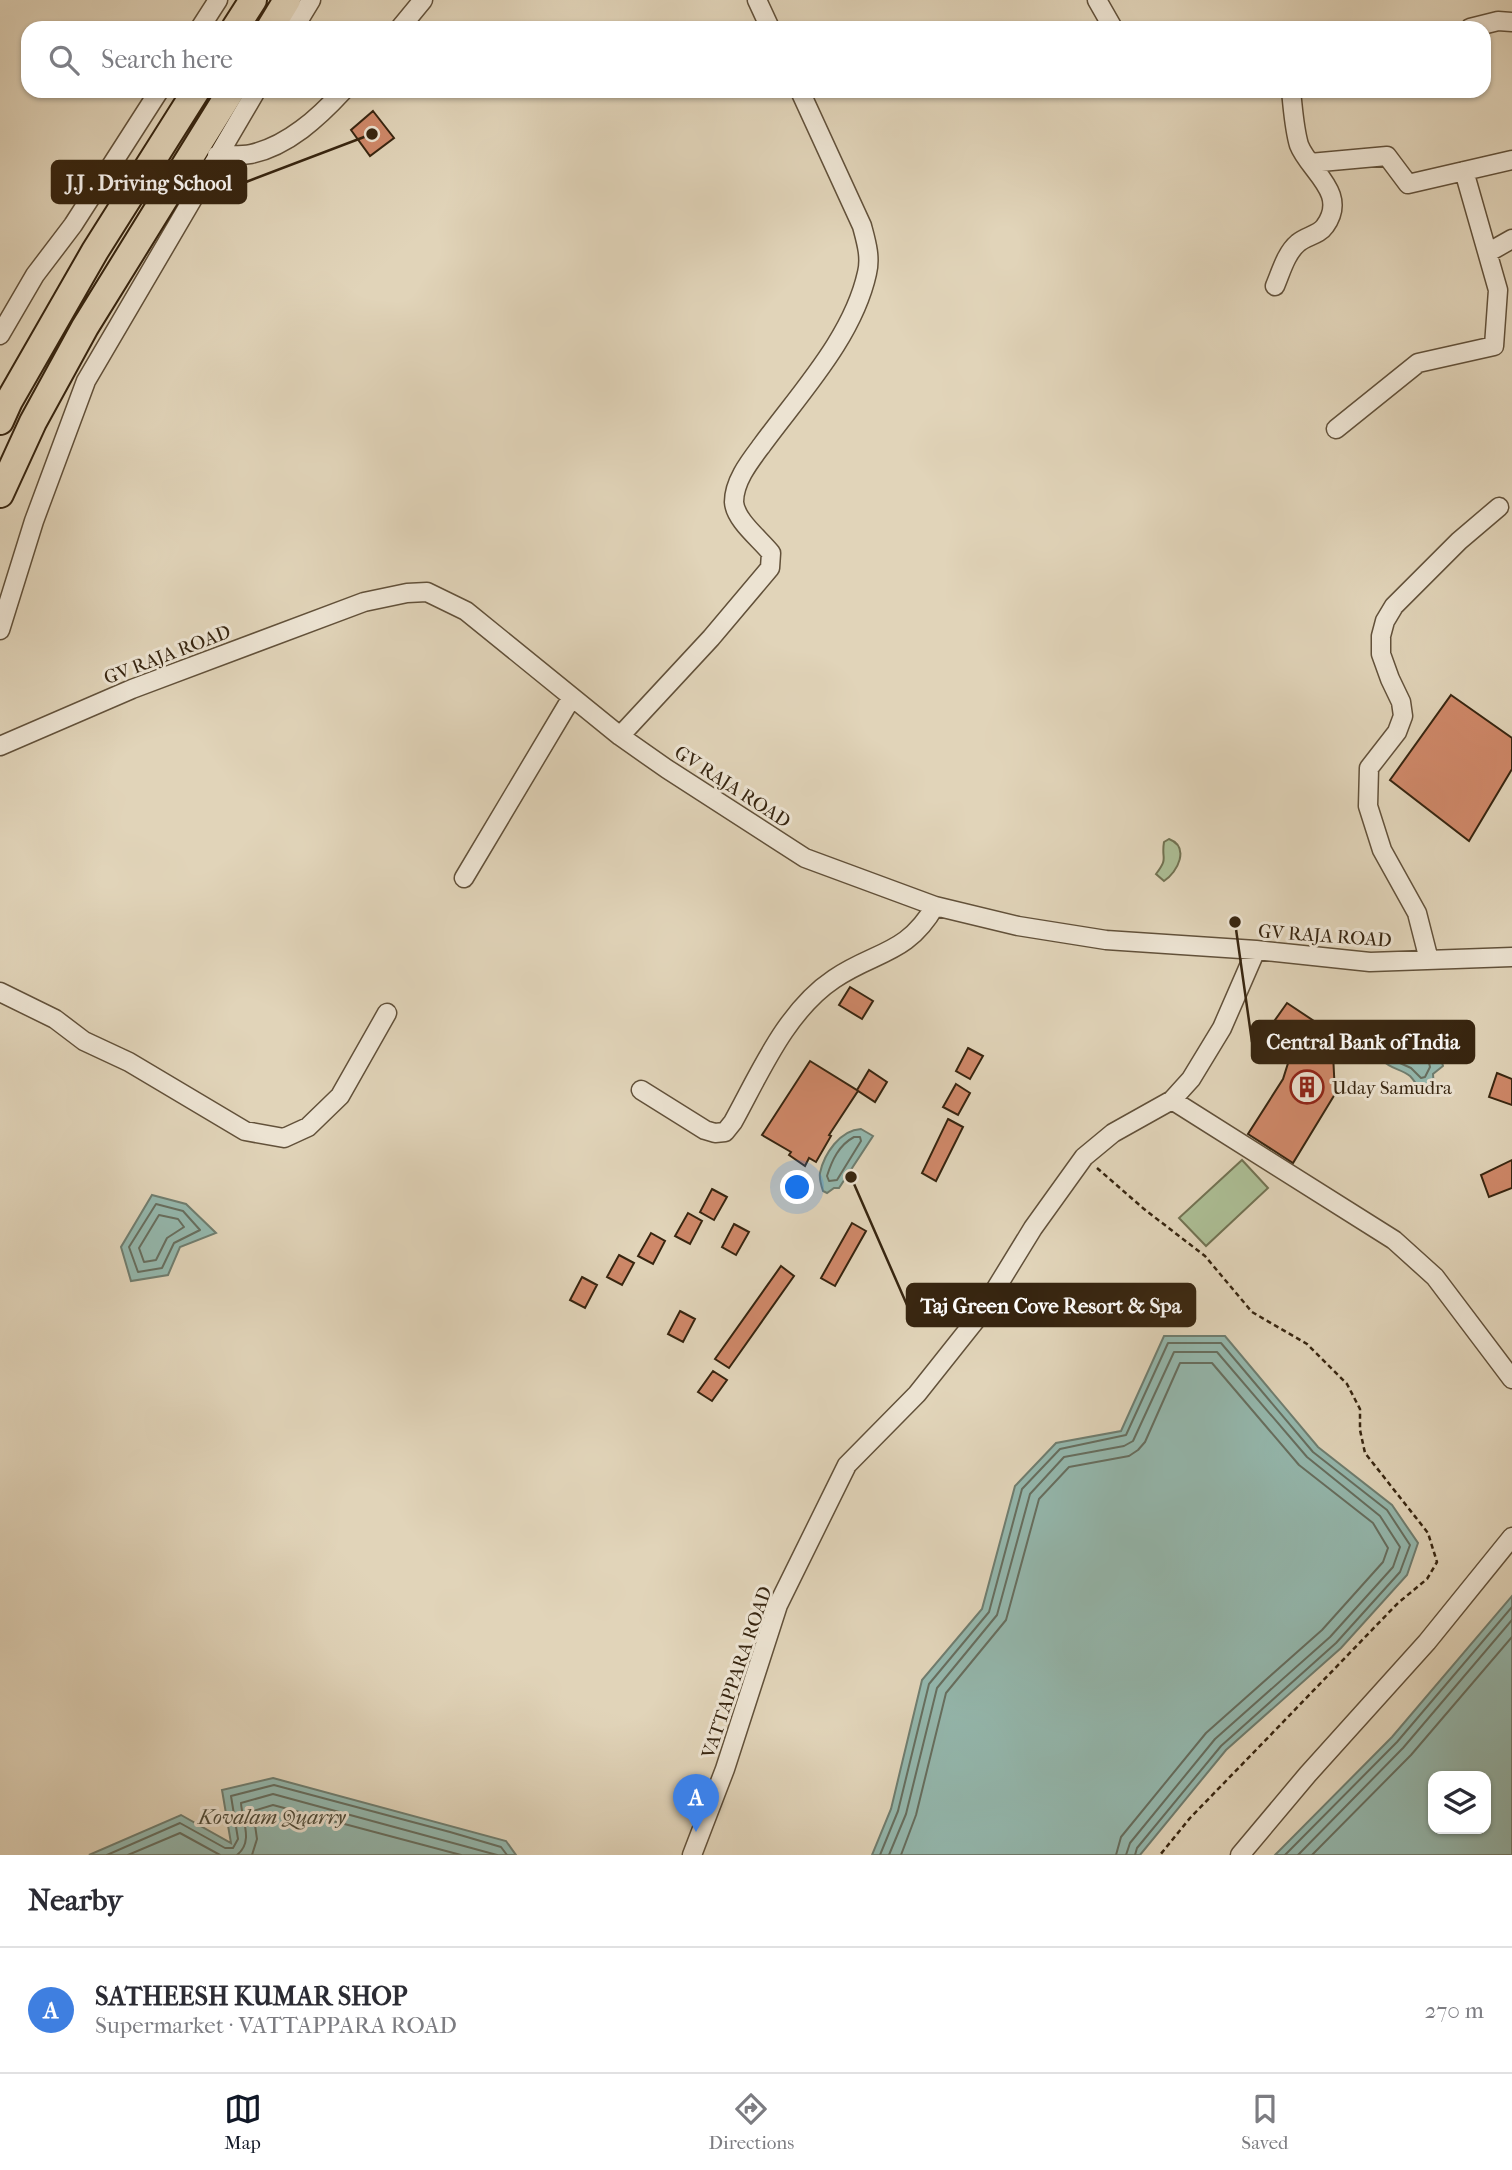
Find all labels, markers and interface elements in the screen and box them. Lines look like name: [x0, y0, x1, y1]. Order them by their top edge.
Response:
search box: [21, 21, 1491, 98]
icon: search: [45, 41, 83, 79]
text: Search here: [101, 44, 233, 75]
callout: J.J . Driving School: [52, 161, 246, 203]
text: J.J . Driving School: [64, 171, 232, 195]
street label: GV RAJA ROAD: [101, 621, 234, 689]
street label: GV RAJA ROAD: [670, 741, 795, 832]
street label: GV RAJA ROAD: [1257, 920, 1392, 952]
callout: Central Bank of India: [1252, 1021, 1474, 1063]
text: Central Bank of India: [1266, 1030, 1461, 1054]
building icon: Uday Samudra: [1288, 1068, 1326, 1106]
place label: Uday Samudra: [1332, 1077, 1452, 1099]
your location: [780, 1170, 814, 1204]
callout: Taj Green Cove Resort & Spa: [907, 1284, 1195, 1326]
text: Taj Green Cove Resort & Spa: [920, 1294, 1183, 1318]
street label: VATTAPPARA ROAD: [697, 1583, 777, 1762]
map controls: [1428, 1771, 1491, 1834]
button: layers: [1428, 1771, 1491, 1834]
pin: A: [673, 1774, 719, 1832]
water label: Kovalam Quarry: [196, 1805, 347, 1830]
text: Nearby: [28, 1883, 123, 1918]
text: SATHEESH KUMAR SHOP: [95, 1981, 407, 2012]
text: A: [44, 1997, 58, 2024]
text: 270 m: [1424, 1997, 1484, 2024]
text: Supermarket · VATTAPPARA ROAD: [95, 2012, 457, 2039]
tab: Map: [224, 2090, 262, 2154]
tab: Directions: [709, 2090, 794, 2154]
tab: Saved: [1241, 2090, 1288, 2154]

